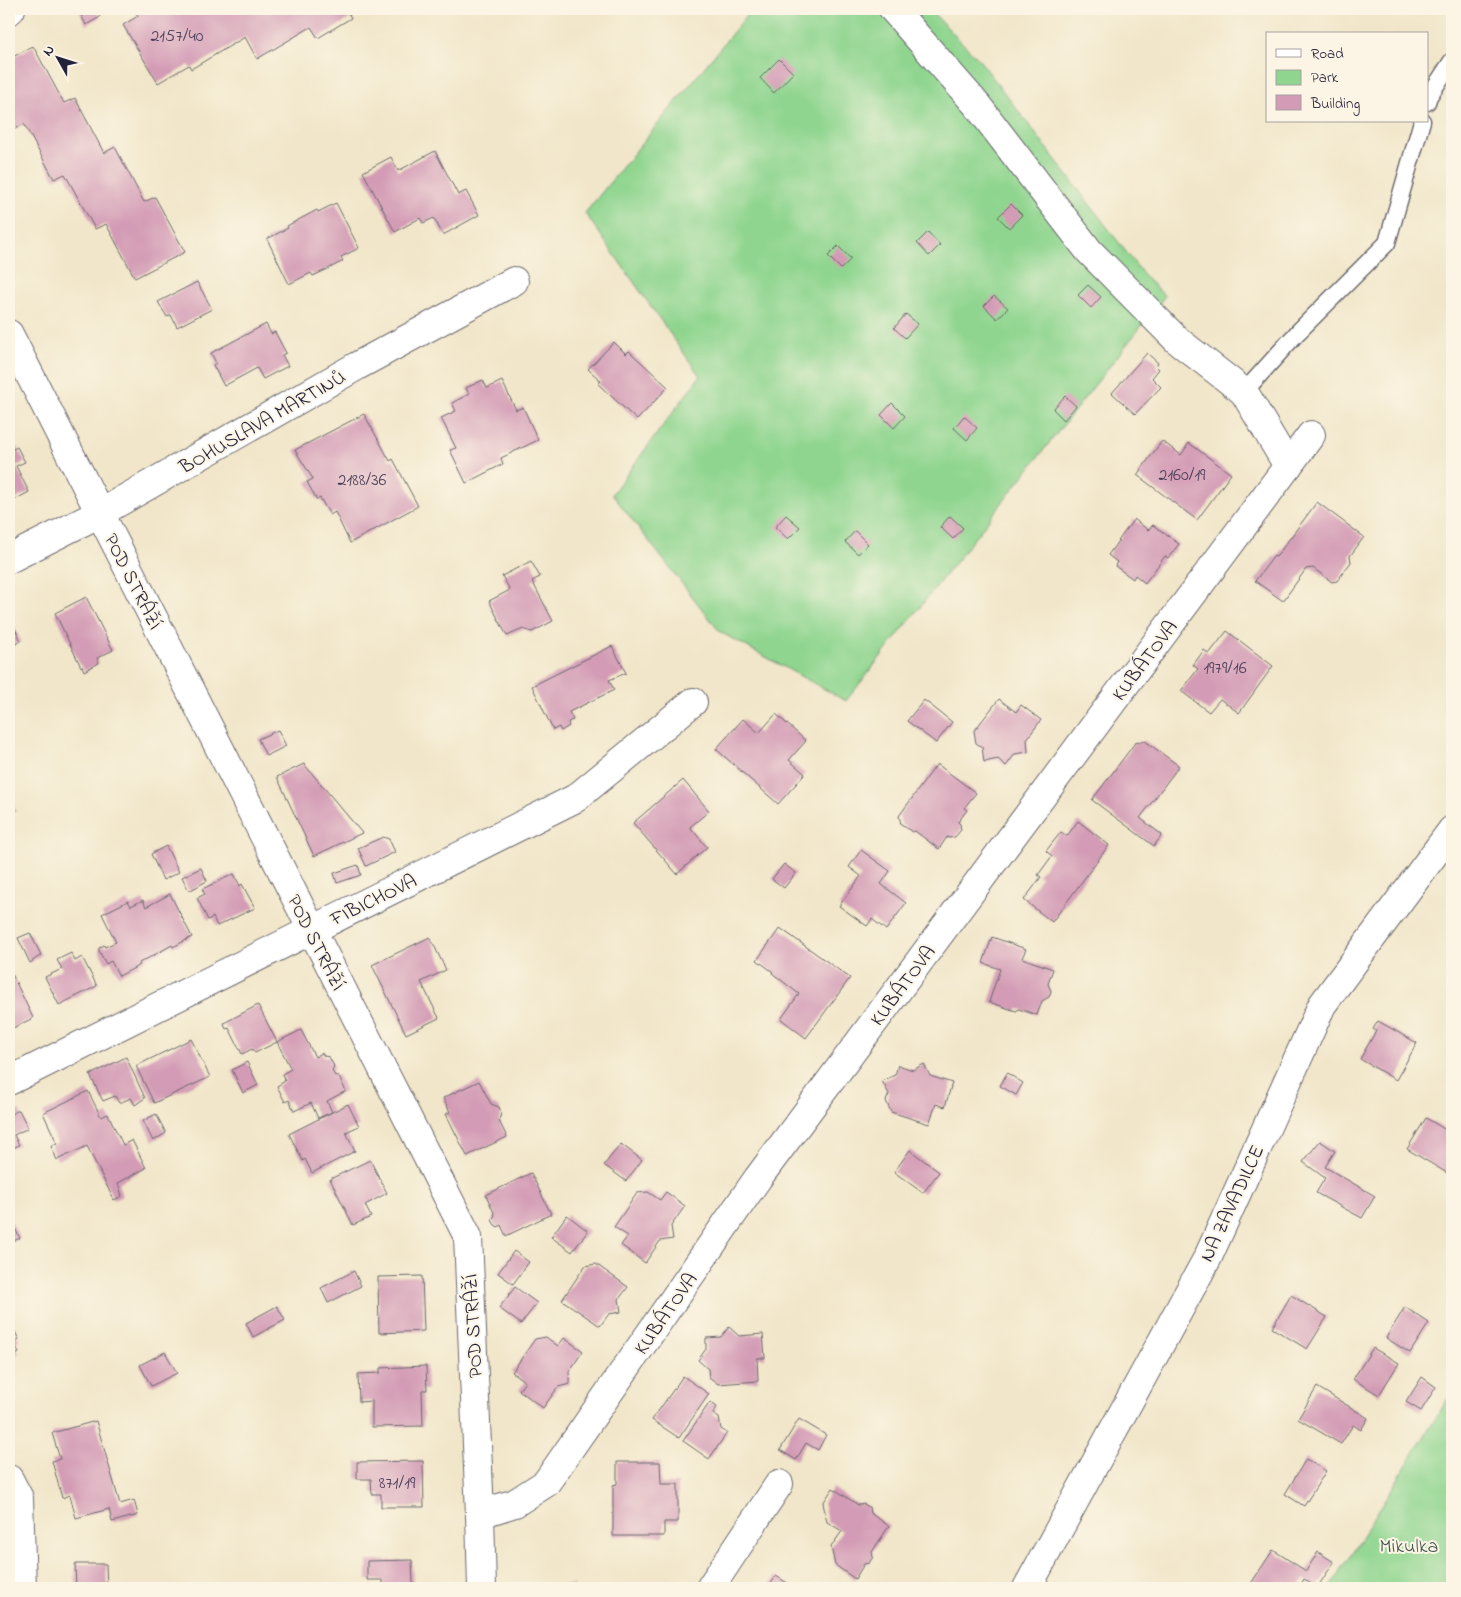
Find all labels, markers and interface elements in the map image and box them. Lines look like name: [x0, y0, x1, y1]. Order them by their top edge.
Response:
house number: 2157/40: [150, 24, 204, 50]
north arrow: [32, 32, 82, 82]
legend: [1266, 32, 1428, 122]
text: N: [38, 40, 60, 61]
text: Road: [1311, 43, 1344, 65]
text: Park: [1311, 67, 1339, 89]
text: Building: [1310, 93, 1360, 116]
street label: BOHUSLAVA MARTINŮ: [174, 364, 352, 483]
house number: 2160/19: [1158, 463, 1206, 489]
house number: 2188/36: [337, 468, 387, 494]
street label: POD STRÁŽÍ: [95, 529, 168, 635]
street label: KUBÁTOVA: [1106, 615, 1186, 708]
house number: 1979/16: [1203, 656, 1247, 682]
street label: FIBICHOVA: [325, 868, 422, 935]
street label: POD STRÁŽÍ: [278, 890, 351, 996]
street label: KUBÁTOVA: [864, 940, 944, 1033]
street label: NA ZAVADILCE: [1193, 1141, 1273, 1267]
street label: KUBÁTOVA: [628, 1267, 706, 1361]
street label: POD STRÁŽÍ: [457, 1273, 492, 1379]
house number: 871/19: [379, 1471, 416, 1497]
park label: Mikulka: [1380, 1533, 1438, 1562]

